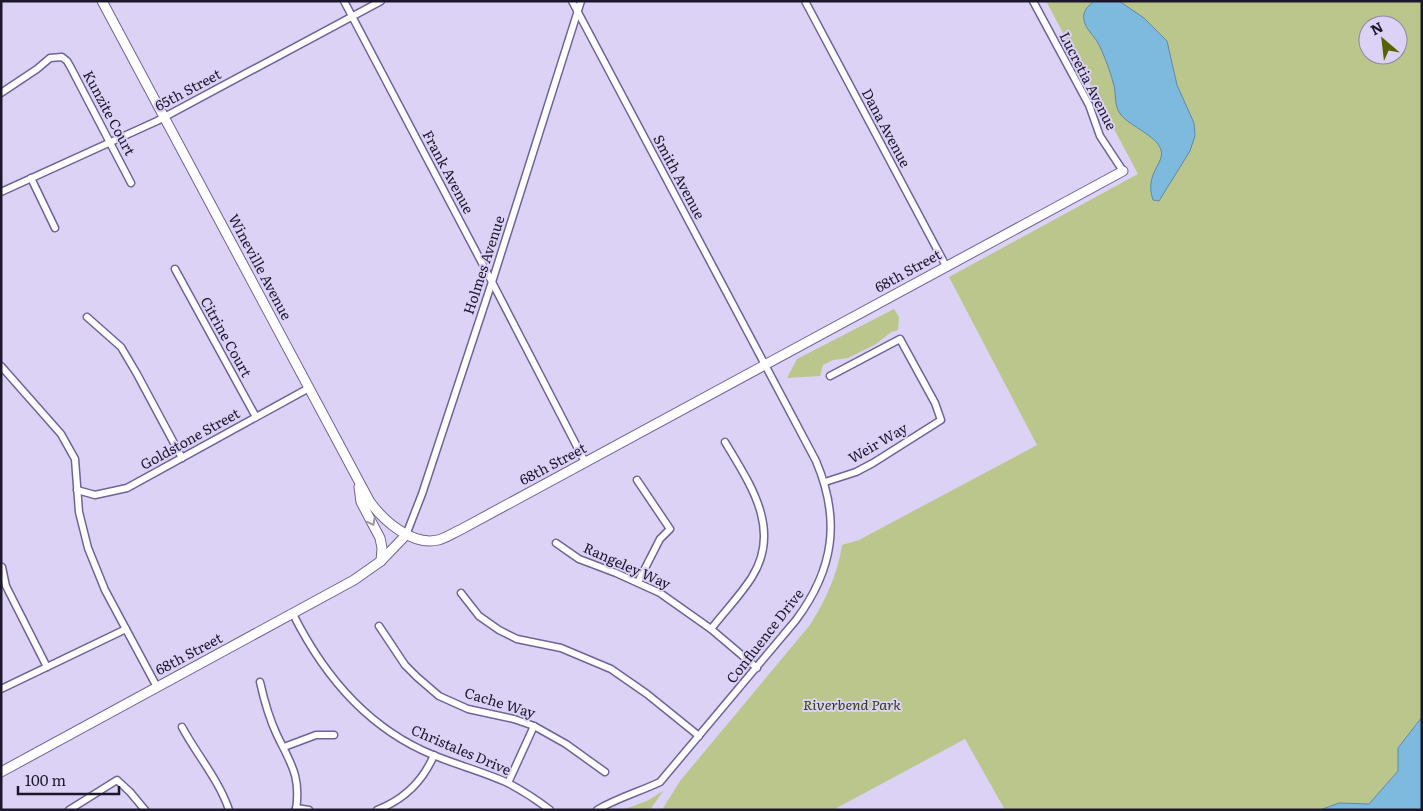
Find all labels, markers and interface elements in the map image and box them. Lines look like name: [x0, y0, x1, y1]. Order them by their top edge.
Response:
north arrow: [1358, 15, 1408, 65]
text: N: [1367, 16, 1387, 39]
street label: Lucretia Avenue: [1055, 28, 1122, 133]
street label: 65th Street: [151, 63, 224, 115]
street label: Kunzite Court: [79, 66, 141, 159]
street label: Dana Avenue: [858, 84, 916, 171]
street label: Frank Avenue: [418, 126, 479, 217]
street label: Smith Avenue: [649, 131, 711, 222]
street label: Wineville Avenue: [225, 210, 297, 323]
street label: Holmes Avenue: [458, 213, 508, 317]
street label: 68th Street: [871, 244, 945, 297]
street label: Citrine Court: [197, 293, 257, 381]
street label: Goldstone Street: [136, 402, 243, 474]
street label: Weir Way: [844, 417, 912, 467]
street label: 68th Street: [516, 437, 590, 489]
one-way arrow: [366, 517, 376, 526]
street label: Rangeley Way: [581, 537, 675, 594]
street label: Confluence Drive: [721, 584, 808, 687]
street label: 68th Street: [152, 627, 226, 679]
street label: Cache Way: [462, 682, 539, 723]
park label: Riverbend Park: [803, 694, 901, 714]
street label: Christales Drive: [408, 719, 514, 779]
scale bar: [18, 764, 119, 796]
text: 100 m: [25, 768, 66, 791]

